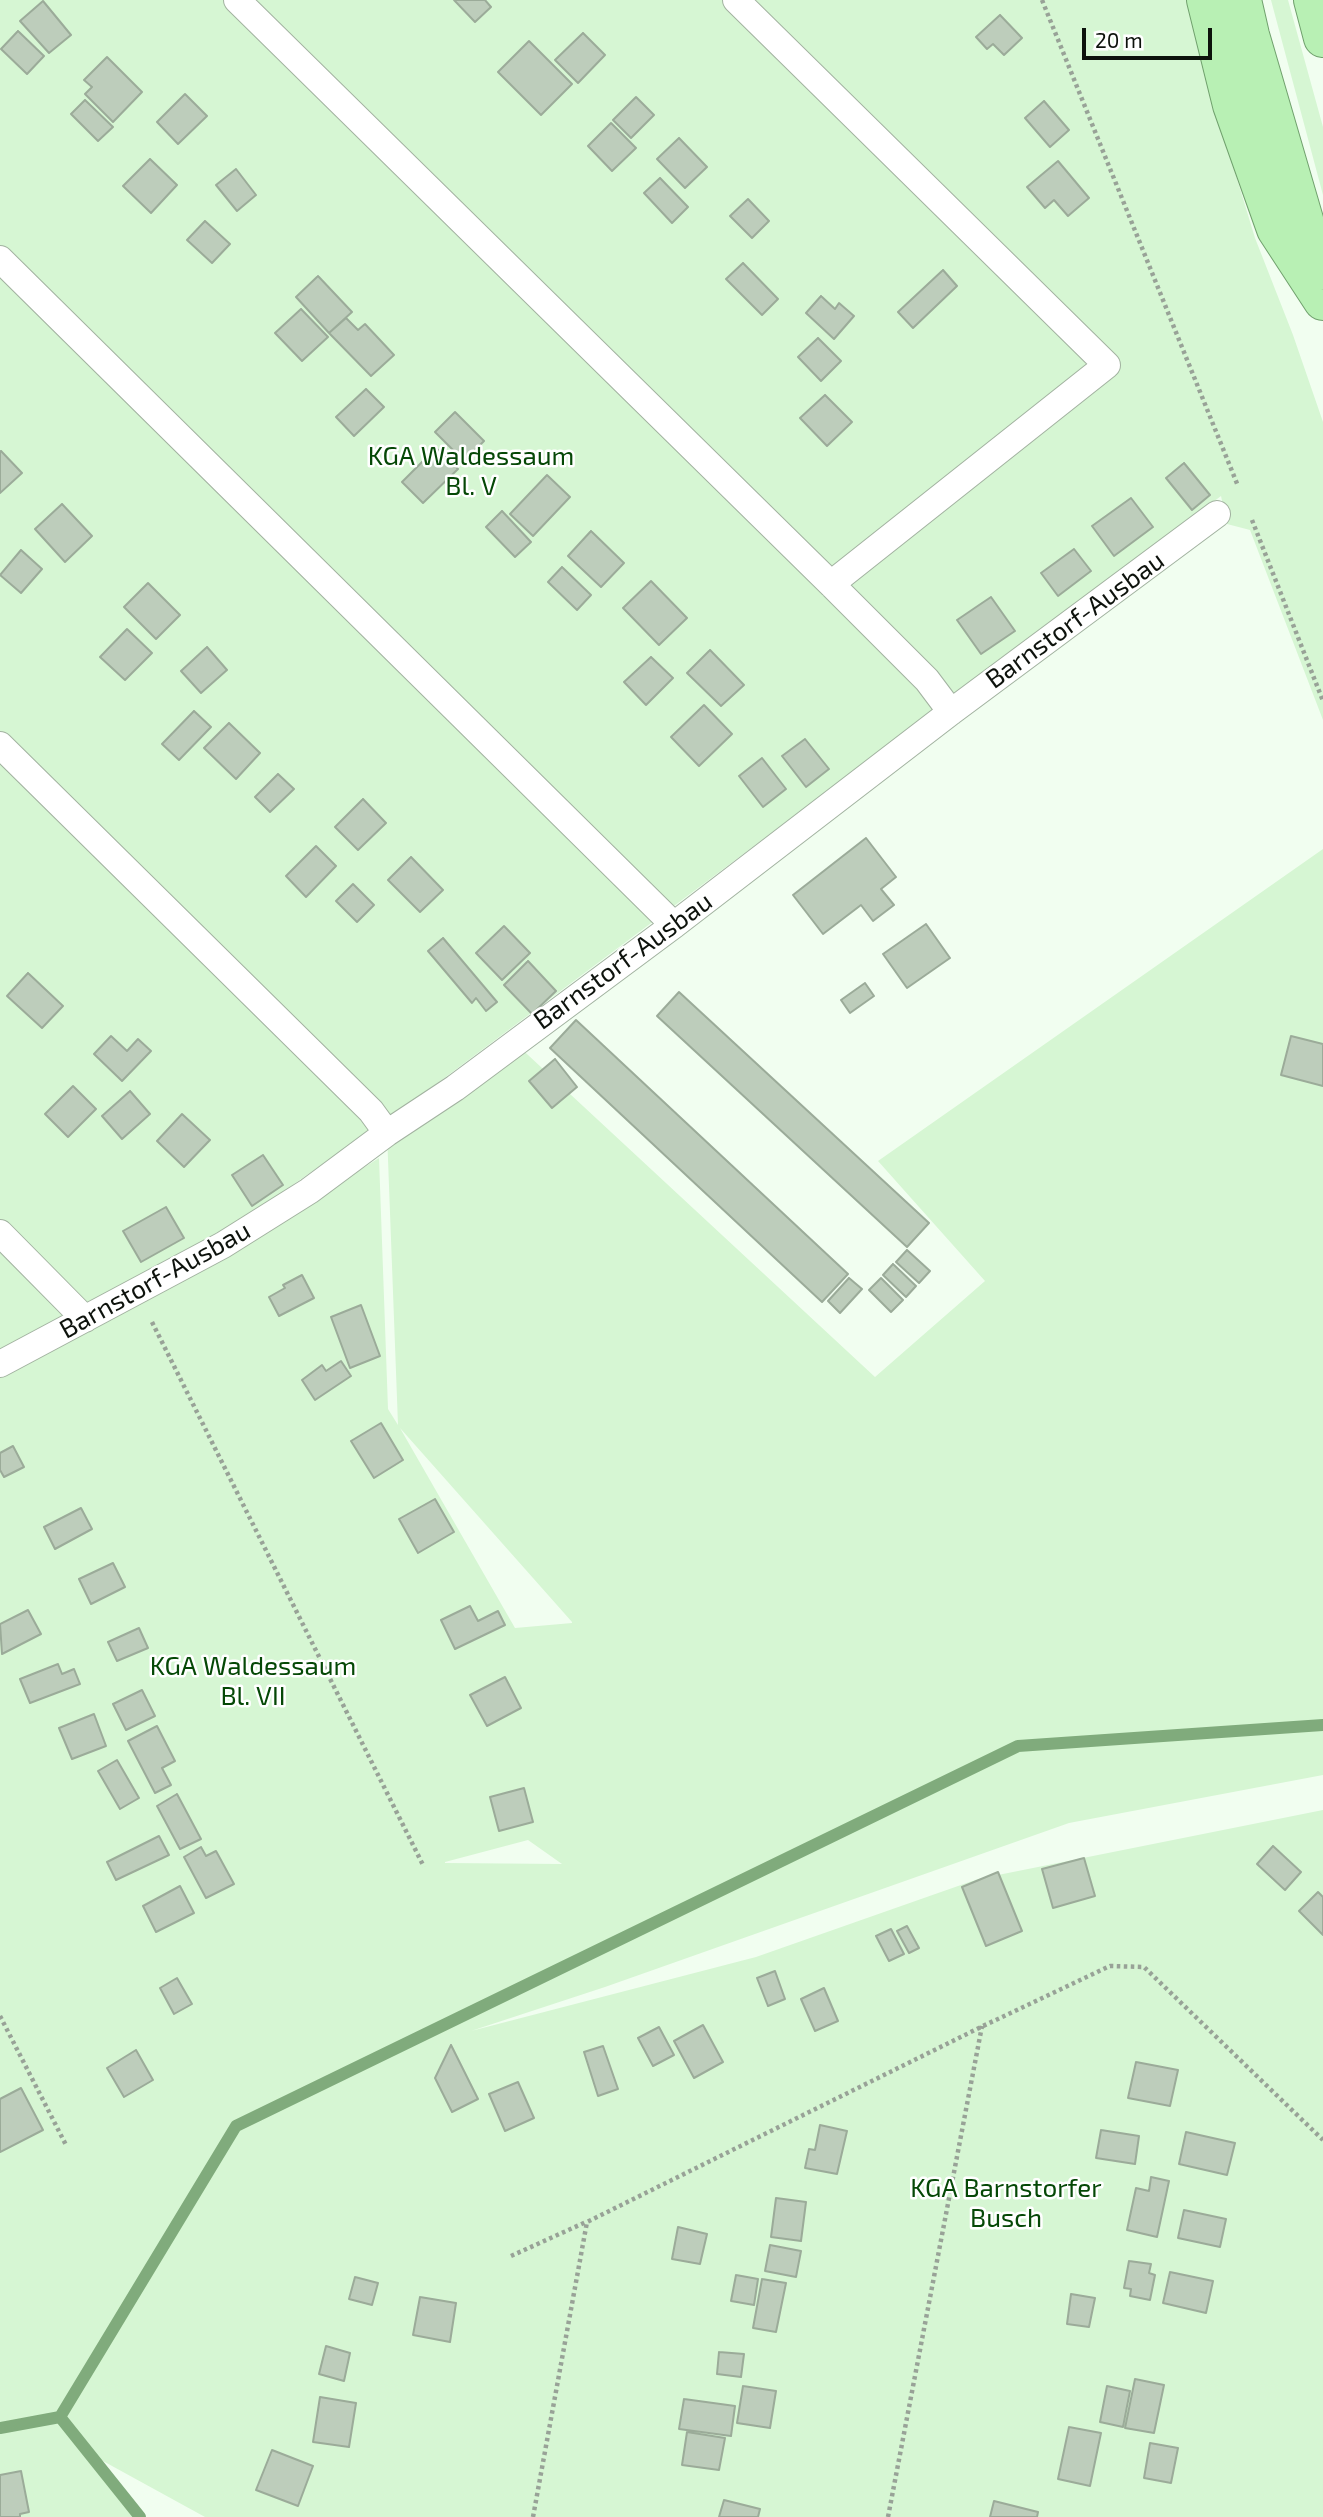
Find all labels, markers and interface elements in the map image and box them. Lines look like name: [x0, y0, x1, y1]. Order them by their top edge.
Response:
scale bar: [1085, 14, 1214, 58]
text: 20 m: [1095, 27, 1143, 52]
park label: KGA Waldessaum Bl. V: [368, 440, 574, 502]
street label: Barnstorf-Ausbau: [980, 545, 1170, 695]
street label: Barnstorf-Ausbau: [528, 886, 718, 1036]
street label: Barnstorf-Ausbau: [54, 1215, 256, 1345]
park label: KGA Waldessaum Bl. VII: [150, 1650, 356, 1712]
park label: KGA Barnstorfer Busch: [910, 2172, 1102, 2234]

